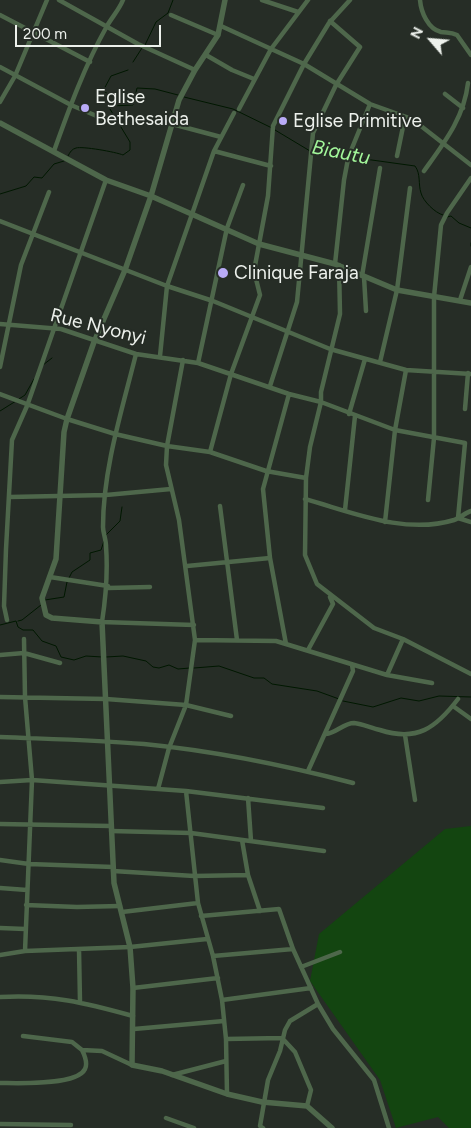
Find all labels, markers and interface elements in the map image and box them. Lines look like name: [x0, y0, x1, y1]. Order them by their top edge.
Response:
scale bar: [18, 15, 164, 47]
north arrow: [406, 15, 456, 65]
text: N: [407, 24, 427, 42]
text: 200 m: [23, 25, 67, 43]
place label: Eglise Bethesaida: [95, 86, 189, 130]
marker: Eglise Bethesaida: [79, 102, 91, 114]
place label: Eglise Primitive: [293, 110, 422, 132]
marker: Eglise Primitive: [277, 115, 289, 127]
water label: Biautu: [310, 136, 372, 170]
place label: Clinique Faraja: [234, 262, 359, 284]
marker: Clinique Faraja: [216, 266, 230, 280]
street label: Rue Nyonyi: [48, 304, 148, 350]

